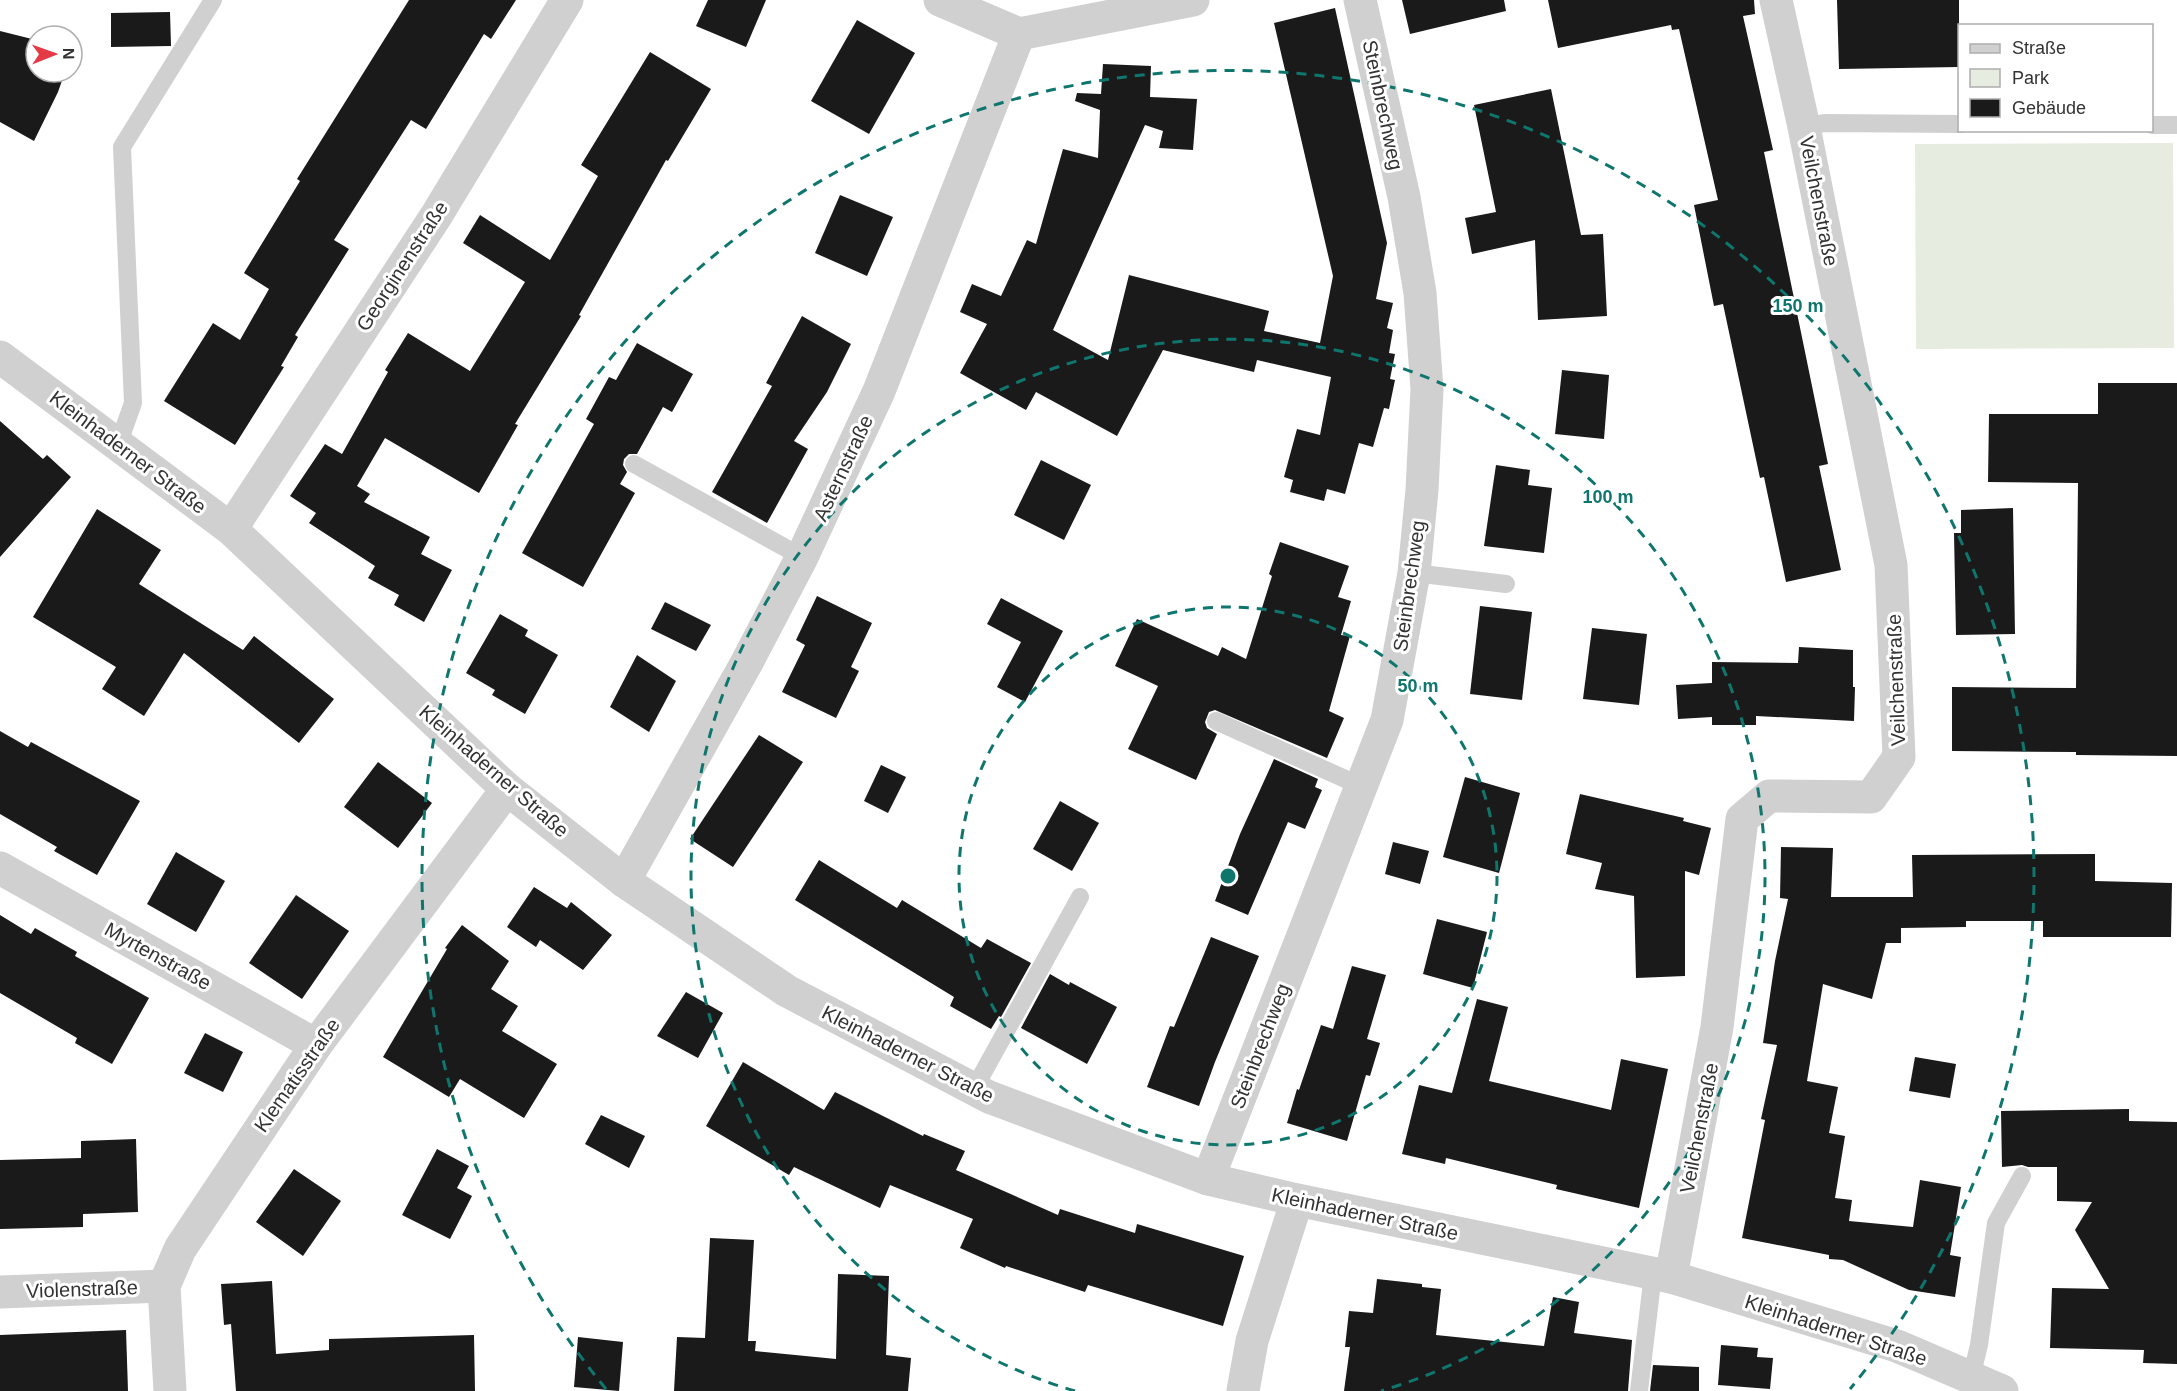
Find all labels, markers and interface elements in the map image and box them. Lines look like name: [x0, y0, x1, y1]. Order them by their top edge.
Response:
north arrow: [24, 24, 84, 84]
legend: [1958, 24, 2153, 132]
street label: Steinbrechweg: [1358, 38, 1408, 172]
text: Straße: [2012, 38, 2066, 58]
text: N: [60, 48, 77, 60]
text: Park: [2012, 68, 2050, 88]
text: Gebäude: [2012, 98, 2086, 118]
street label: Veilchenstraße: [1796, 134, 1842, 268]
street label: Georginenstraße: [352, 197, 452, 335]
text: 150 m: [1772, 296, 1824, 316]
street label: Kleinhaderner Straße: [45, 386, 211, 518]
street label: Asternstraße: [809, 411, 877, 525]
text: 100 m: [1582, 487, 1634, 507]
street label: Steinbrechweg: [1389, 519, 1429, 653]
street label: Veilchenstraße: [1883, 614, 1909, 746]
text: 50 m: [1397, 676, 1439, 696]
street label: Kleinhaderner Straße: [415, 700, 573, 842]
centre of rings: [1218, 866, 1238, 886]
street label: Myrtenstraße: [101, 918, 215, 994]
street label: Steinbrechweg: [1226, 980, 1294, 1112]
street label: Kleinhaderner Straße: [818, 1001, 998, 1107]
street label: Klematisstraße: [250, 1014, 344, 1136]
street label: Veilchenstraße: [1676, 1061, 1722, 1195]
street label: Kleinhaderner Straße: [1270, 1183, 1460, 1245]
street label: Violenstraße: [26, 1276, 138, 1302]
street label: Kleinhaderner Straße: [1742, 1290, 1930, 1370]

